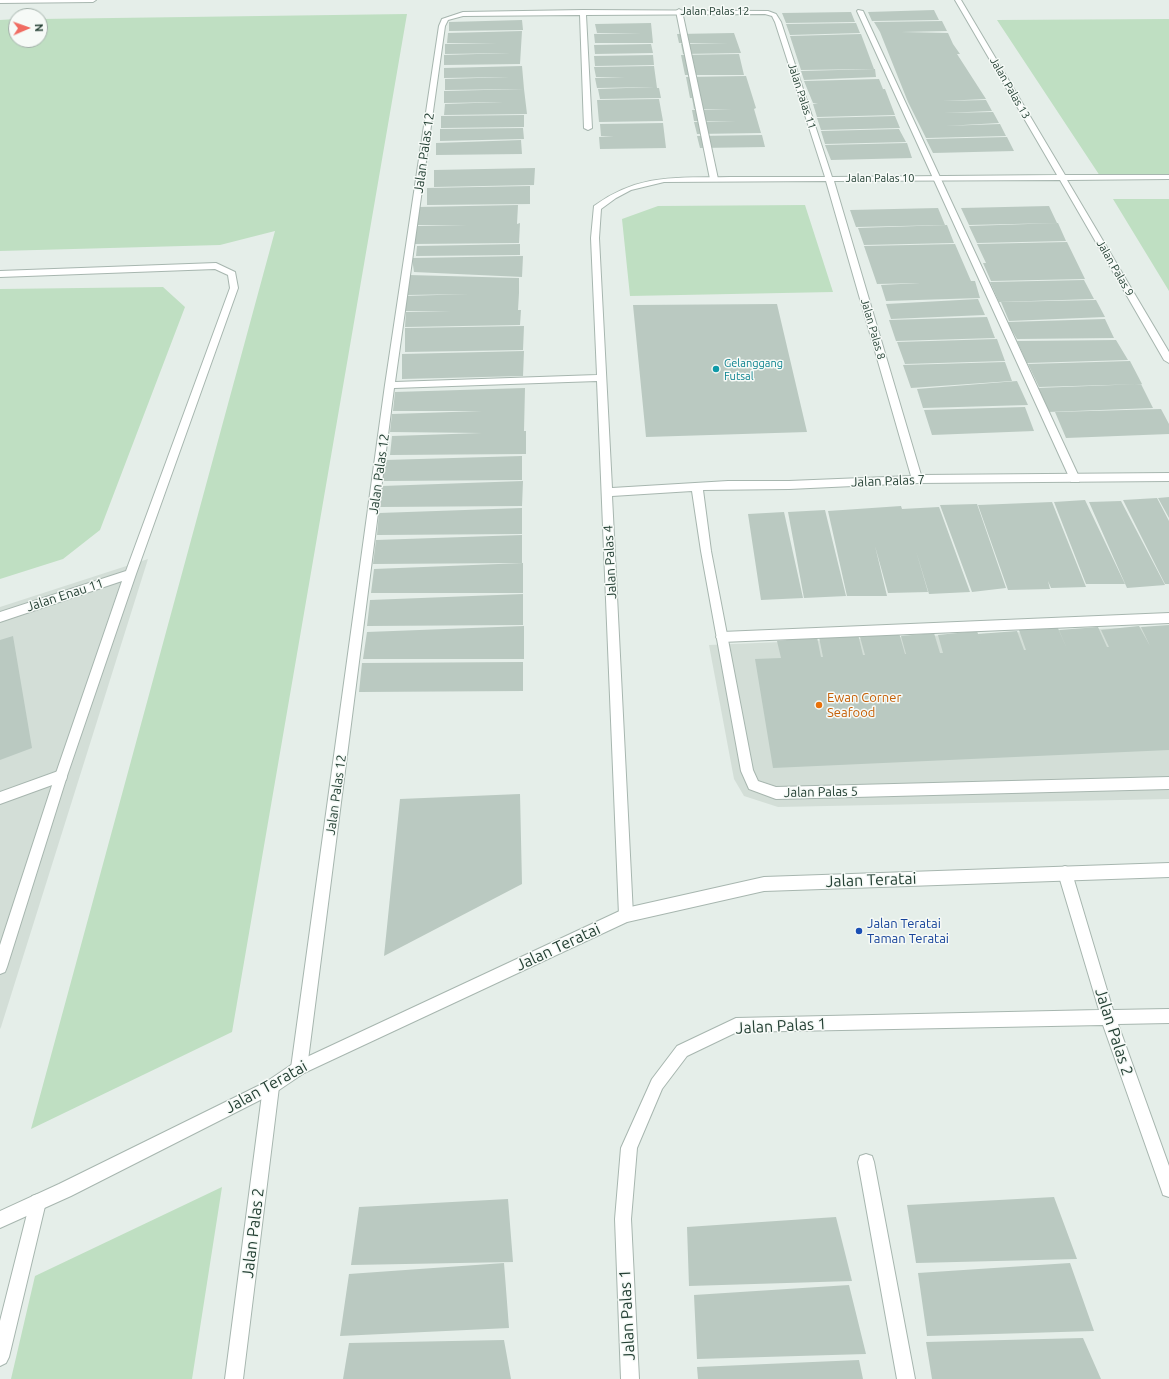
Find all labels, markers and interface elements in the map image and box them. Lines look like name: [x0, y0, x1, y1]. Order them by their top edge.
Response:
street label: Jalan Palas 12: [681, 4, 749, 18]
north arrow: [8, 8, 48, 48]
text: N: [33, 23, 45, 32]
street label: Jalan Palas 13: [987, 55, 1033, 121]
street label: Jalan Palas 11: [785, 61, 819, 131]
street label: Jalan Palas 12: [411, 112, 437, 194]
street label: Jalan Palas 10: [846, 171, 914, 185]
street label: Jalan Palas 9: [1094, 238, 1136, 298]
street label: Jalan Palas 8: [858, 297, 888, 361]
place label: Gelanggang Futsal: [724, 356, 783, 382]
marker: Gelanggang Futsal: [711, 364, 721, 374]
street label: Jalan Palas 12: [366, 433, 392, 515]
street label: Jalan Palas 7: [851, 472, 925, 490]
street label: Jalan Palas 4: [600, 525, 620, 599]
street label: Jalan Enau 11: [25, 575, 105, 615]
place label: Ewan Corner Seafood: [827, 690, 901, 721]
marker: Ewan Corner Seafood: [814, 700, 824, 710]
street label: Jalan Palas 12: [323, 754, 349, 836]
street label: Jalan Palas 5: [784, 784, 858, 800]
street label: Jalan Teratai: [825, 869, 917, 891]
place label: Jalan Teratai Taman Teratai: [867, 916, 949, 947]
street label: Jalan Teratai: [513, 919, 603, 975]
marker: Jalan Teratai Taman Teratai: [854, 926, 864, 936]
street label: Jalan Palas 2: [1091, 986, 1137, 1078]
street label: Jalan Palas 1: [735, 1014, 827, 1038]
street label: Jalan Teratai: [222, 1057, 310, 1117]
street label: Jalan Palas 2: [238, 1187, 268, 1279]
street label: Jalan Palas 1: [615, 1269, 639, 1361]

